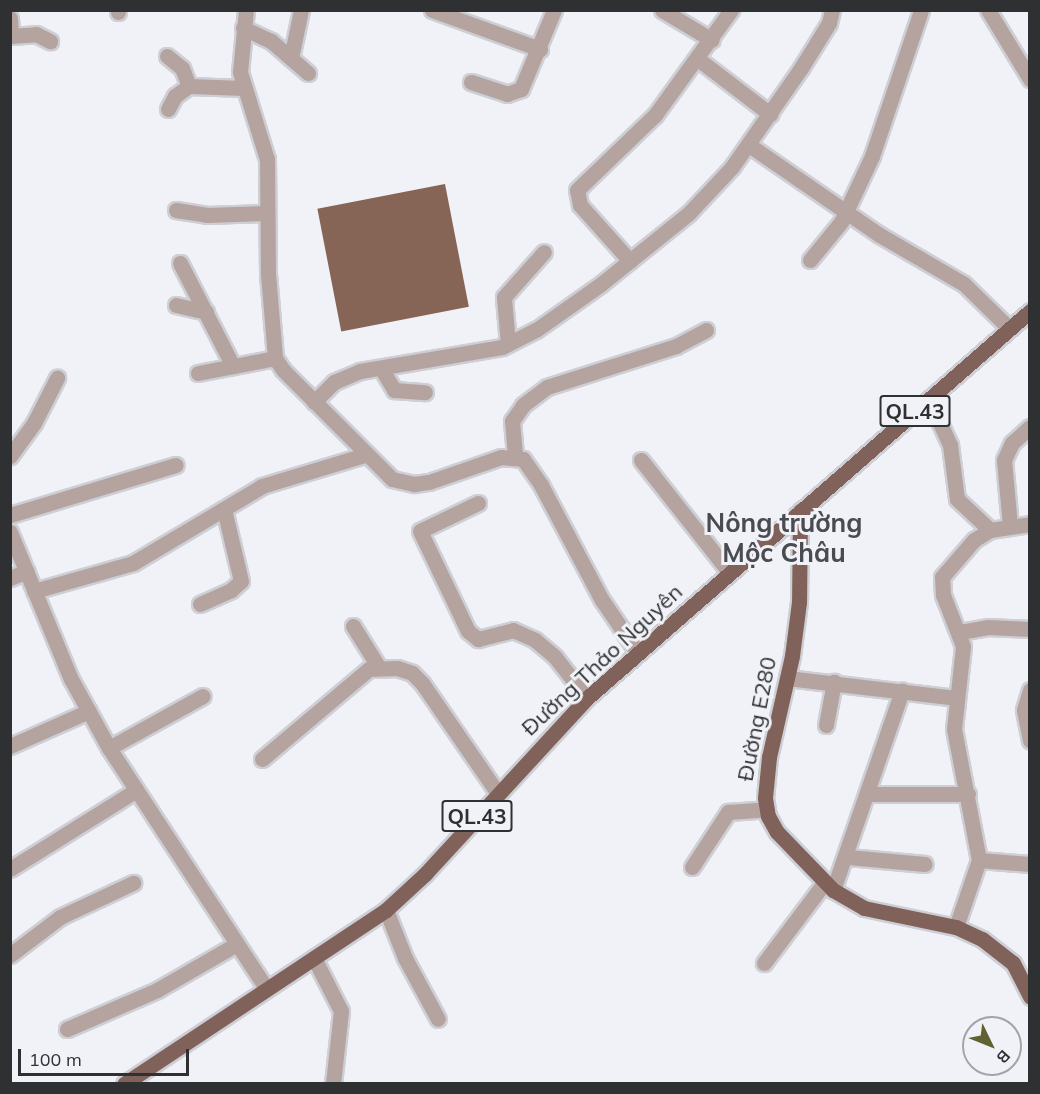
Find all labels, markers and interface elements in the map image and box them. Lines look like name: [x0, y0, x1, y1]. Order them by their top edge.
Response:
road number: QL.43: [879, 393, 951, 429]
district label: Nông trường Mộc Châu: [706, 507, 862, 568]
street label: Đường Thảo Nguyên: [516, 579, 688, 741]
street label: Đường E280: [732, 655, 782, 783]
road number: QL.43: [441, 798, 513, 834]
north arrow: [962, 1016, 1022, 1076]
scale bar: [21, 1037, 192, 1075]
text: B: [993, 1046, 1015, 1068]
text: 100 m: [29, 1048, 82, 1071]

